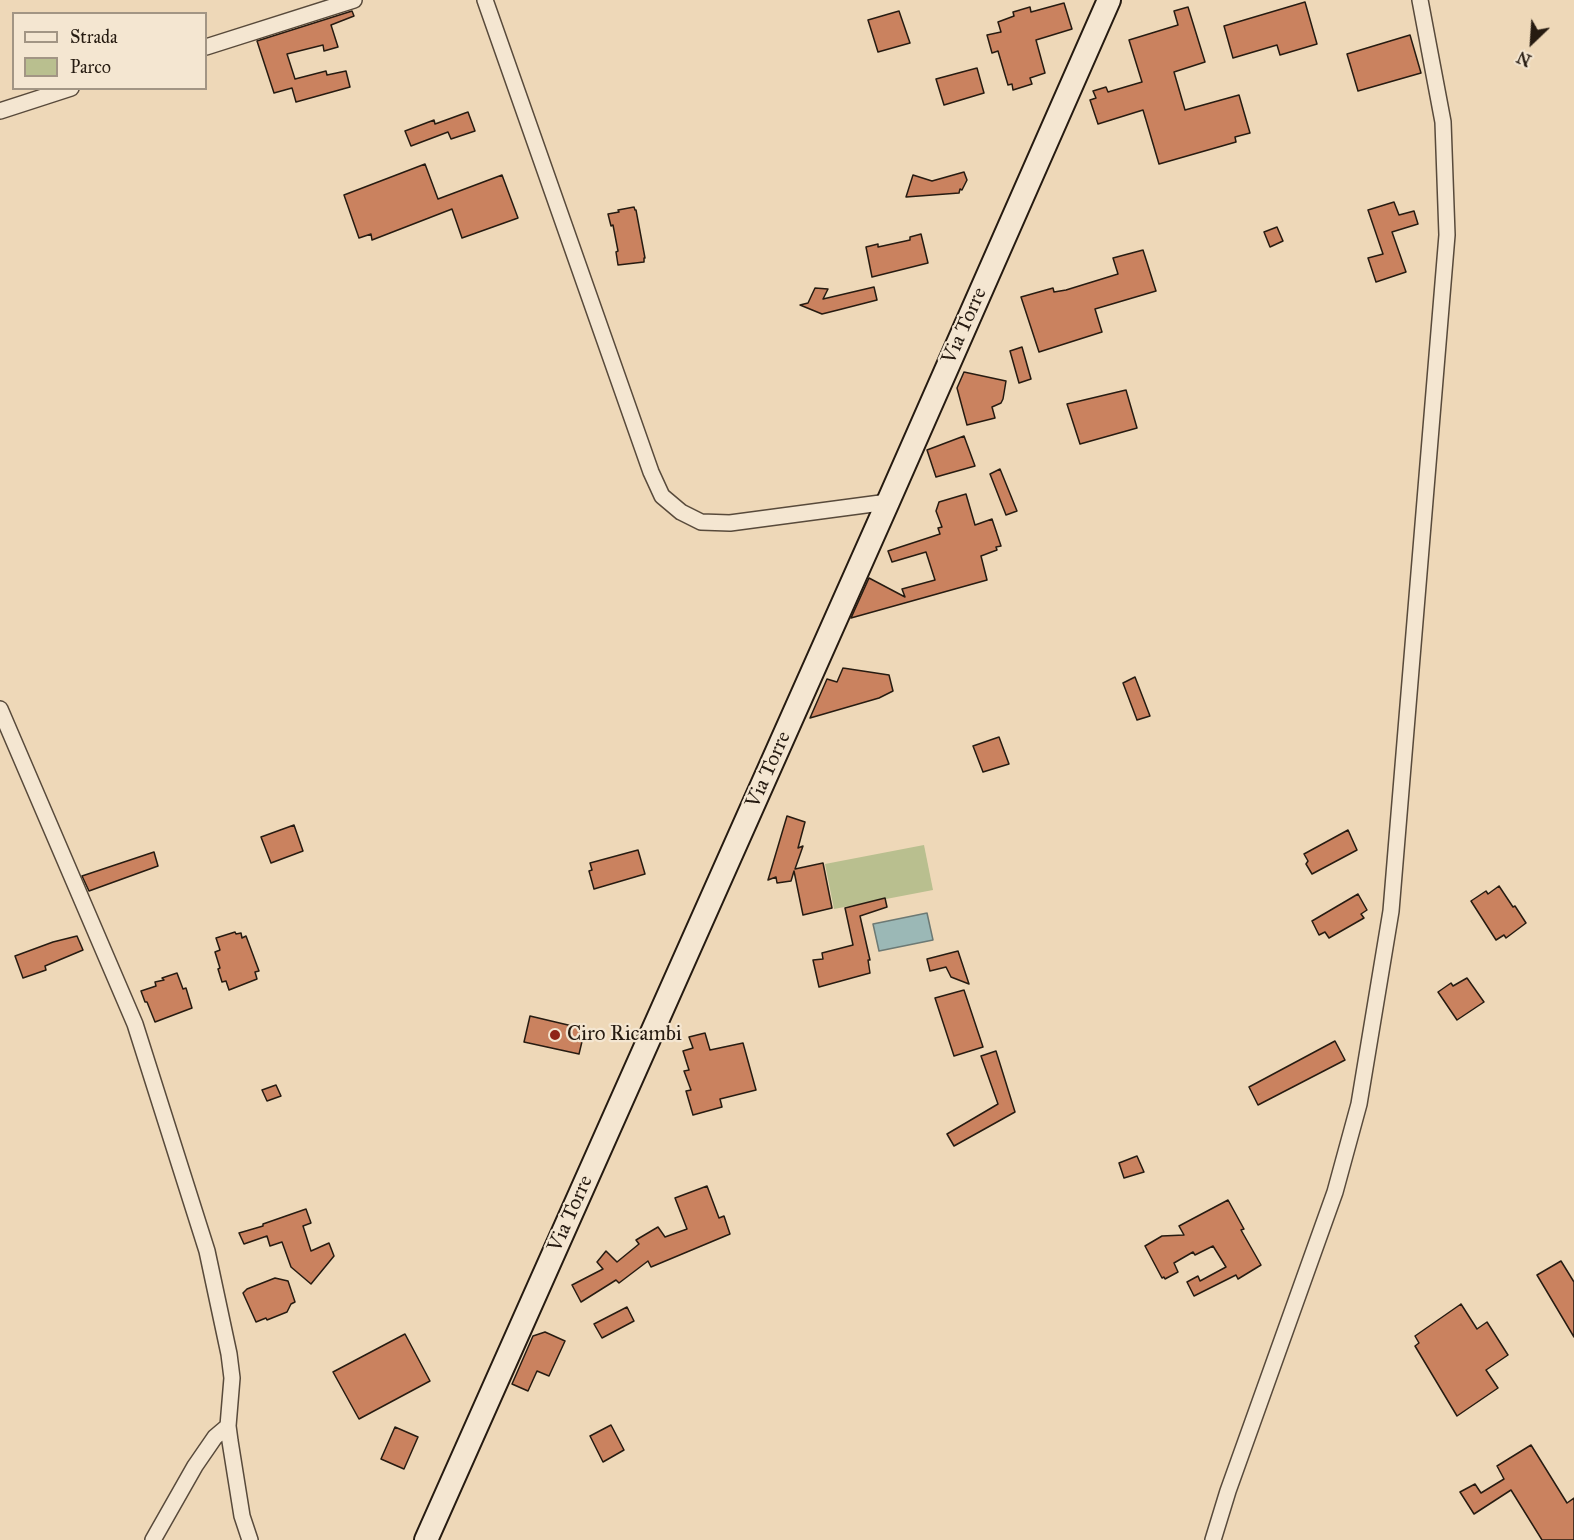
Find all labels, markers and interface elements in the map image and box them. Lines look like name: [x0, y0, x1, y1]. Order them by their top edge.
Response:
legend: [12, 12, 207, 90]
north arrow: [1502, 12, 1562, 72]
text: Strada: [70, 26, 118, 48]
text: N: [1514, 47, 1534, 70]
text: Parco: [70, 56, 111, 78]
street label: Via Torre: [937, 284, 993, 368]
street label: Via Torre: [741, 728, 797, 812]
place label: Ciro Ricambi: [567, 1022, 682, 1048]
marker: Ciro Ricambi: [548, 1028, 562, 1042]
street label: Via Torre: [543, 1172, 599, 1256]

